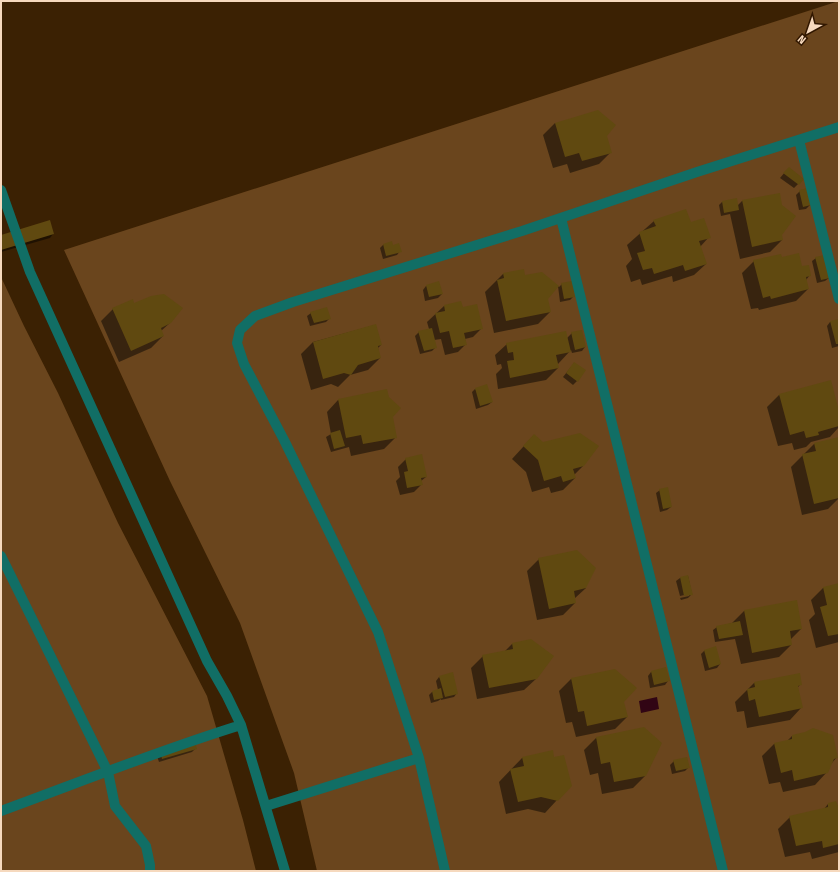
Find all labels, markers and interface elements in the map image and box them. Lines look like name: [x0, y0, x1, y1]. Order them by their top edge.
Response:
north arrow: [788, 12, 828, 52]
text: N: [795, 32, 809, 46]

